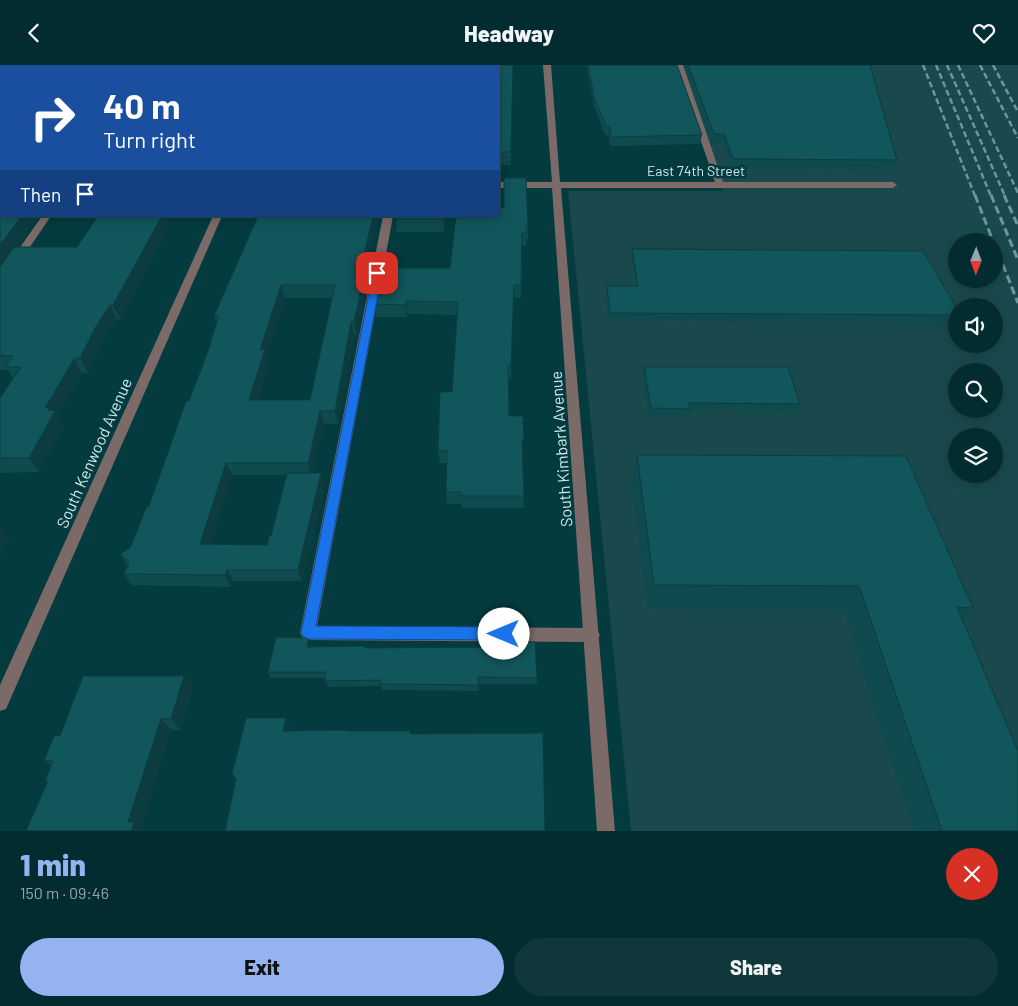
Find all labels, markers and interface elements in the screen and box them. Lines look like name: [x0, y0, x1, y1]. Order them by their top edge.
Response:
icon: back: [20, 19, 48, 47]
icon: heart: [970, 19, 998, 47]
text: Headway: [464, 20, 554, 46]
text: 40 m: [103, 84, 180, 126]
icon: right: [20, 85, 85, 150]
text: Turn right: [103, 126, 196, 152]
street label: East 74th Street: [647, 162, 745, 179]
icon: arrive: [71, 180, 99, 208]
text: Then: [20, 183, 61, 206]
north arrow: [948, 233, 1002, 287]
map controls: [948, 233, 1003, 483]
pin: [356, 252, 398, 294]
icon: arrive: [363, 259, 391, 287]
button: sound: [948, 298, 1003, 353]
button: search: [948, 363, 1003, 418]
street label: South Kimbark Avenue: [546, 370, 575, 528]
street label: South Kenwood Avenue: [52, 375, 135, 531]
button: layers: [948, 428, 1003, 483]
position arrow: [477, 607, 529, 659]
text: 1 min: [20, 846, 86, 882]
button: close: [946, 848, 998, 900]
text: 150 m · 09:46: [20, 883, 109, 902]
button: Exit: [20, 938, 504, 996]
button: Share: [514, 938, 998, 996]

